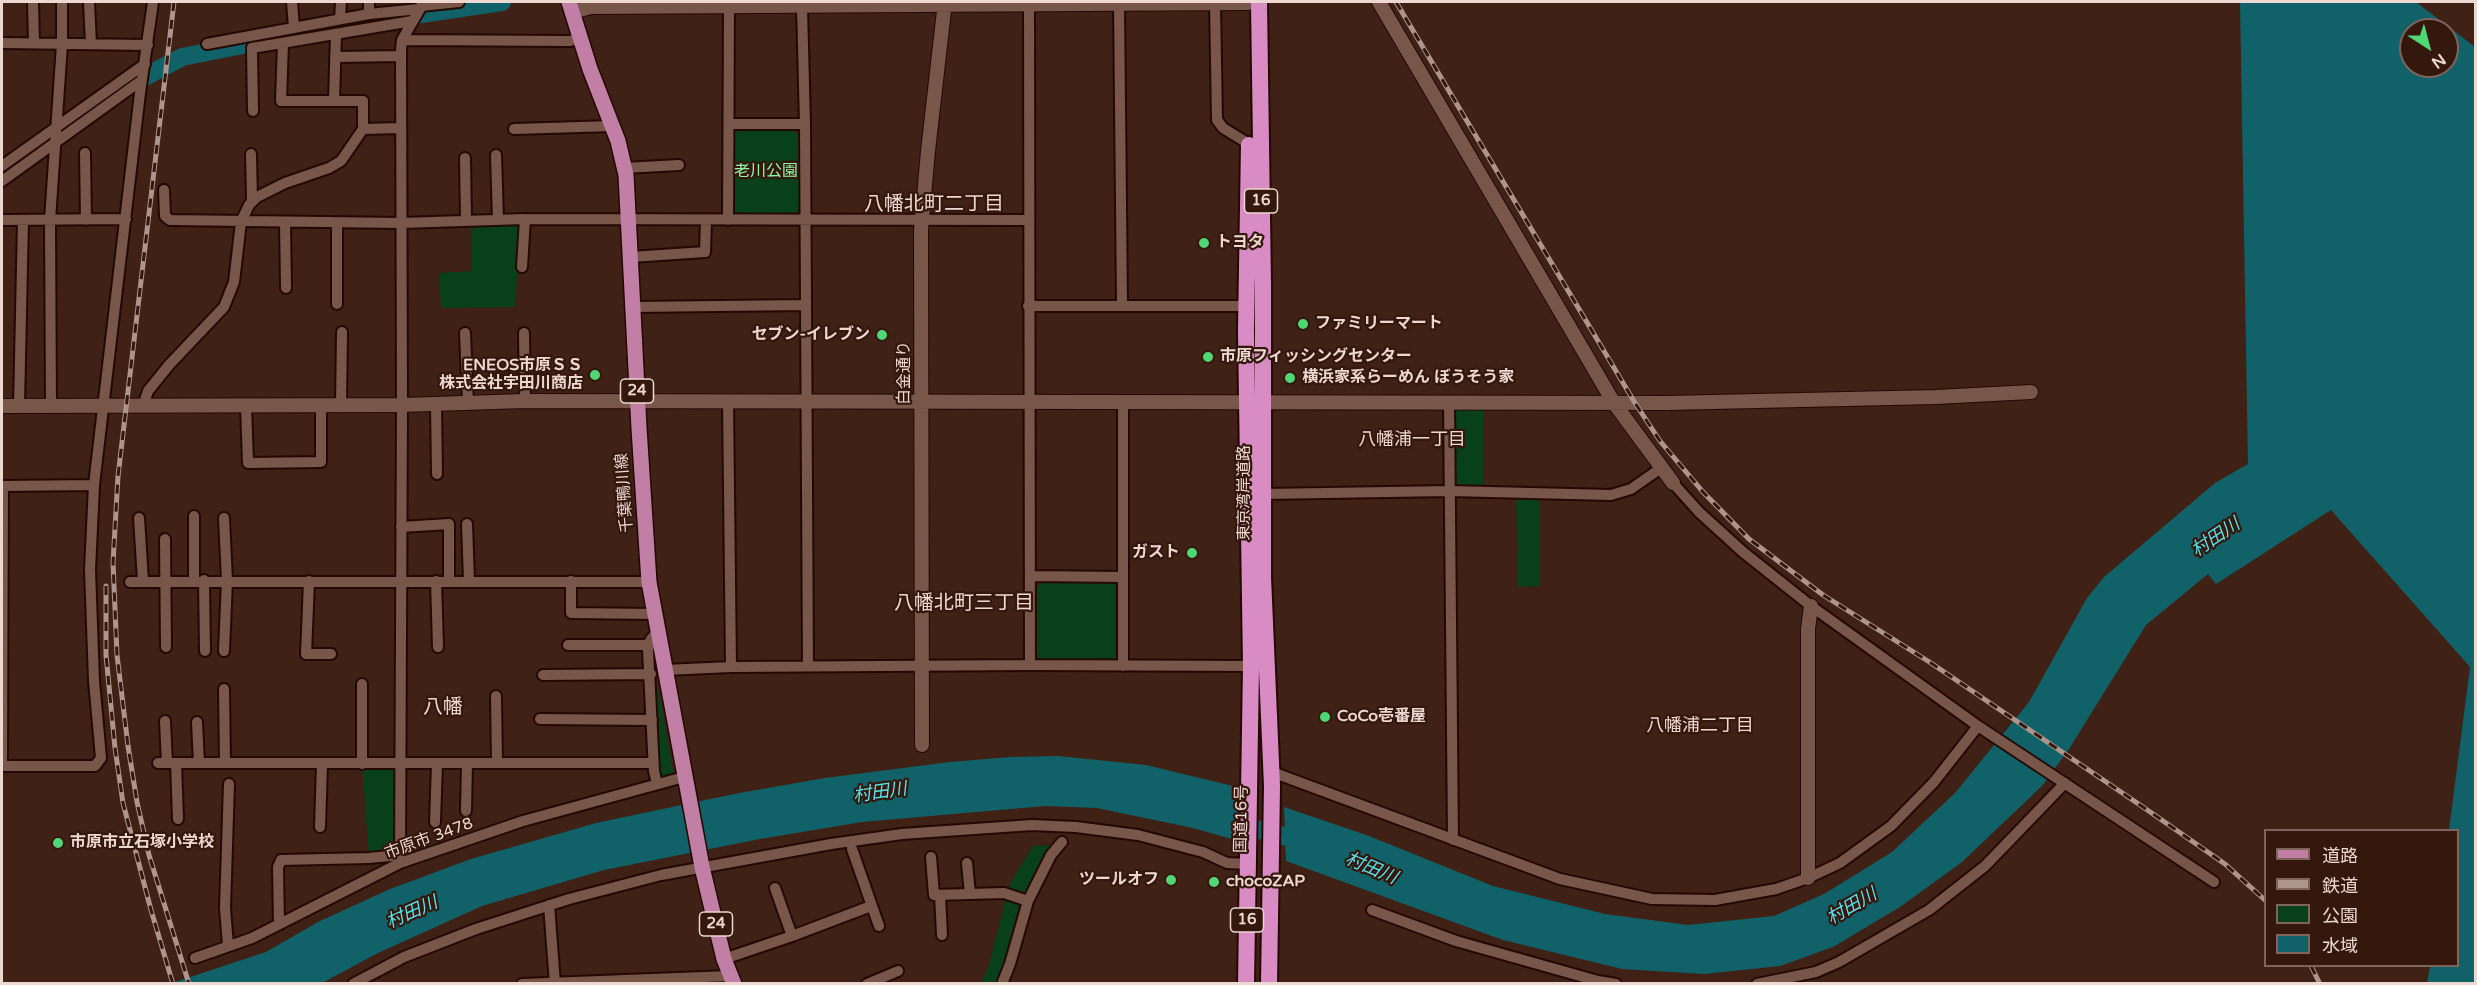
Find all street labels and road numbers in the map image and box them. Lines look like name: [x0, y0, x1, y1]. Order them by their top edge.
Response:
road number: 16: [1244, 189, 1278, 213]
street label: 白金通り: [895, 341, 915, 405]
road number: 24: [620, 379, 654, 403]
street label: 東京湾岸道路: [1235, 445, 1255, 541]
street label: 千葉鴨川線: [613, 452, 637, 534]
street label: 国道16号: [1232, 785, 1252, 853]
street label: 市原市 3478: [382, 814, 476, 864]
road number: 16: [1230, 908, 1264, 932]
road number: 24: [700, 912, 732, 936]

